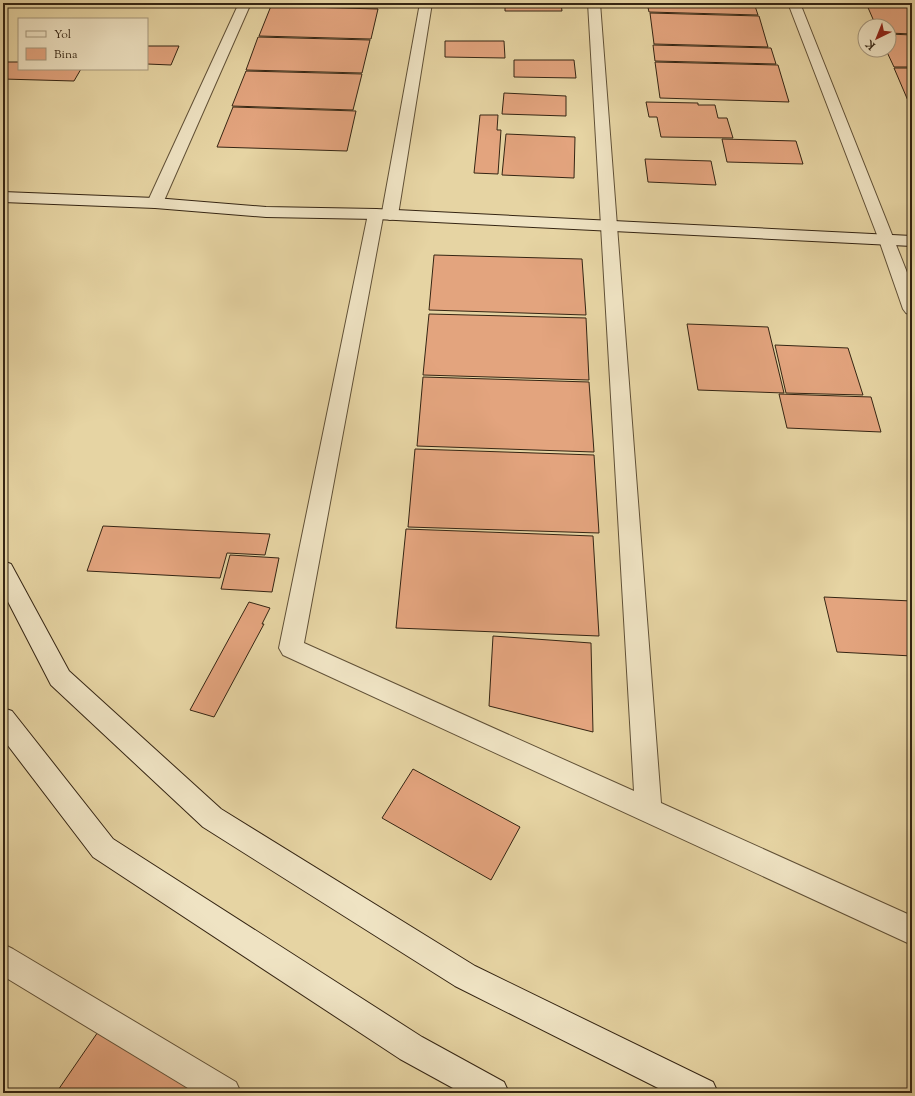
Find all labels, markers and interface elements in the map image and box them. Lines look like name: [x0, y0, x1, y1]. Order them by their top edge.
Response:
legend: [18, 18, 148, 70]
north arrow: [857, 18, 897, 58]
text: Yol: [54, 26, 72, 44]
text: K: [862, 36, 880, 54]
text: Bina: [54, 46, 78, 64]

